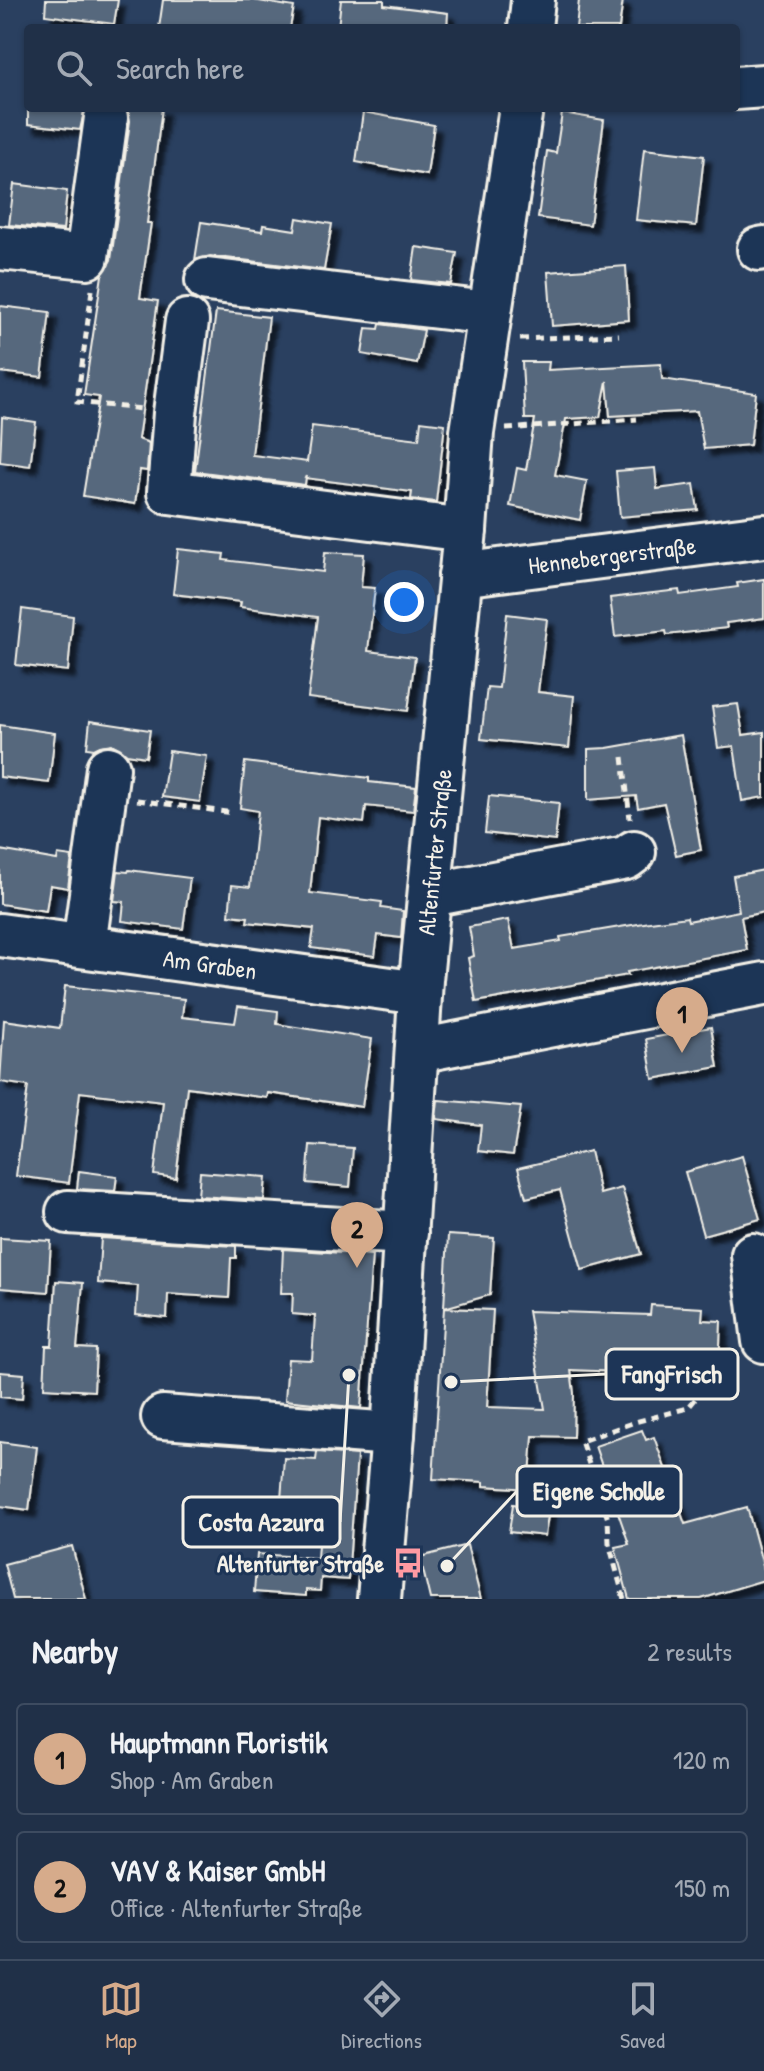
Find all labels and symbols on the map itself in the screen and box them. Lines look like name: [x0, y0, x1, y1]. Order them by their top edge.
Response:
street label: Hennebergerstraße: [526, 529, 698, 581]
your location: [384, 582, 424, 622]
street label: Altenfurter Straße: [409, 767, 459, 937]
street label: Am Graben: [161, 942, 259, 986]
pin: 1: [656, 987, 708, 1053]
pin: 2: [331, 1202, 383, 1268]
callout: FangFrisch: [606, 1349, 738, 1399]
text: FangFrisch: [621, 1356, 722, 1392]
callout: Eigene Scholle: [517, 1466, 681, 1516]
text: Eigene Scholle: [533, 1473, 666, 1509]
callout: Costa Azzura: [183, 1497, 340, 1547]
text: Costa Azzura: [198, 1504, 325, 1539]
bus stop icon: Altenfurter Straße: [391, 1546, 425, 1580]
place label: Altenfurter Straße: [217, 1547, 384, 1580]

